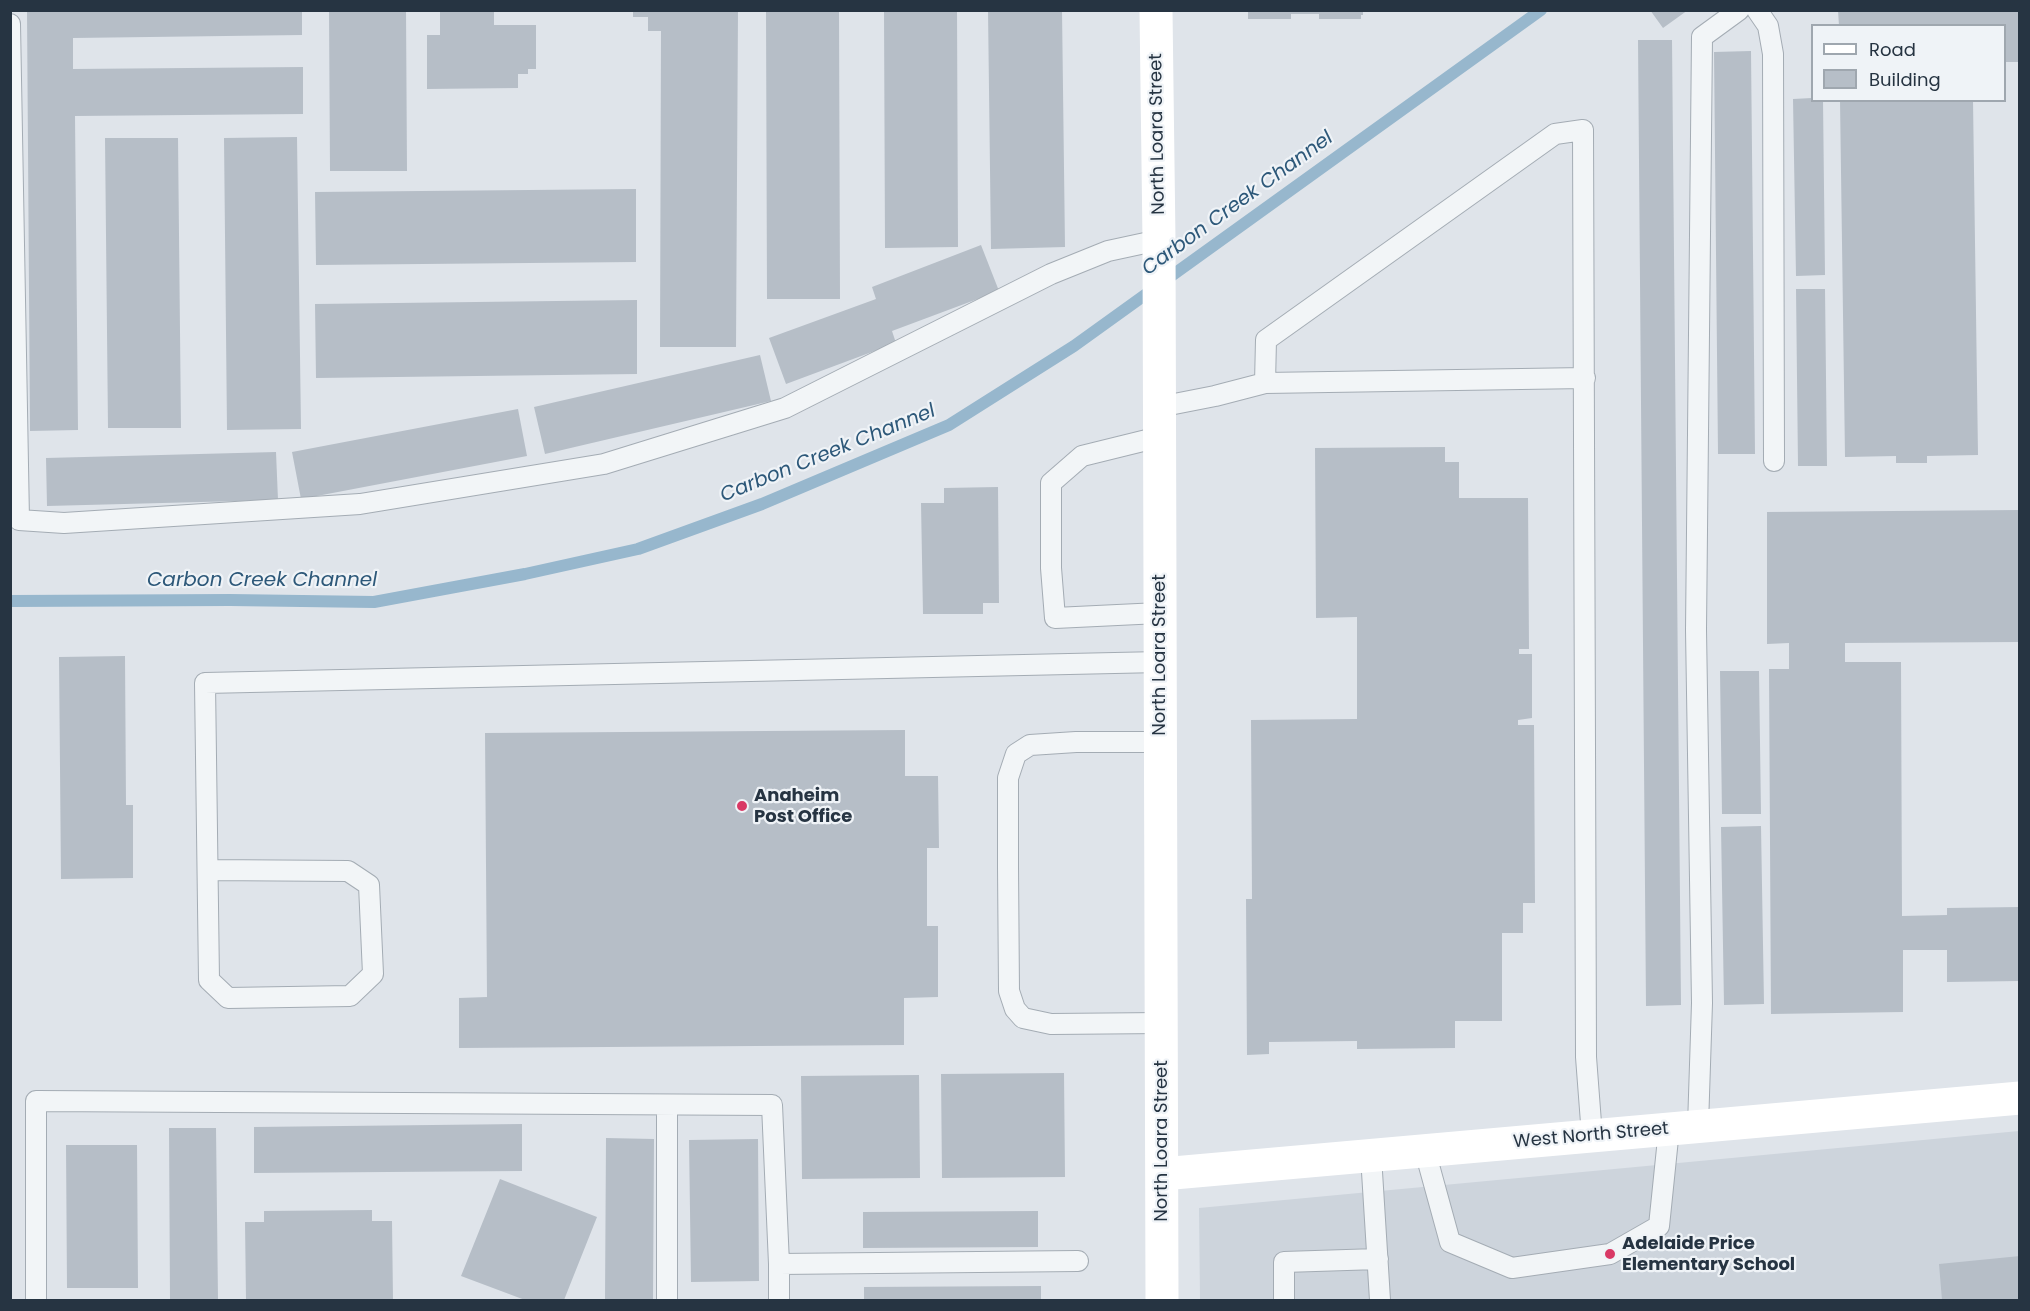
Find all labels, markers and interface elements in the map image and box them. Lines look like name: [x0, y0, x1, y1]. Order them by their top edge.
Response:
legend: [1811, 24, 2006, 102]
text: Road: [1869, 37, 1916, 62]
street label: North Loara Street: [1146, 53, 1170, 215]
text: Building: [1869, 67, 1941, 92]
water label: Carbon Creek Channel: [1138, 127, 1338, 281]
water label: Carbon Creek Channel: [717, 400, 939, 508]
water label: Carbon Creek Channel: [147, 569, 377, 593]
street label: North Loara Street: [1149, 574, 1171, 736]
place label: Anaheim Post Office: [754, 785, 852, 828]
marker: Anaheim Post Office: [735, 799, 749, 813]
street label: North Loara Street: [1151, 1060, 1173, 1222]
street label: West North Street: [1512, 1118, 1670, 1154]
place label: Adelaide Price Elementary School: [1622, 1233, 1795, 1276]
marker: Adelaide Price Elementary School: [1603, 1247, 1617, 1261]

